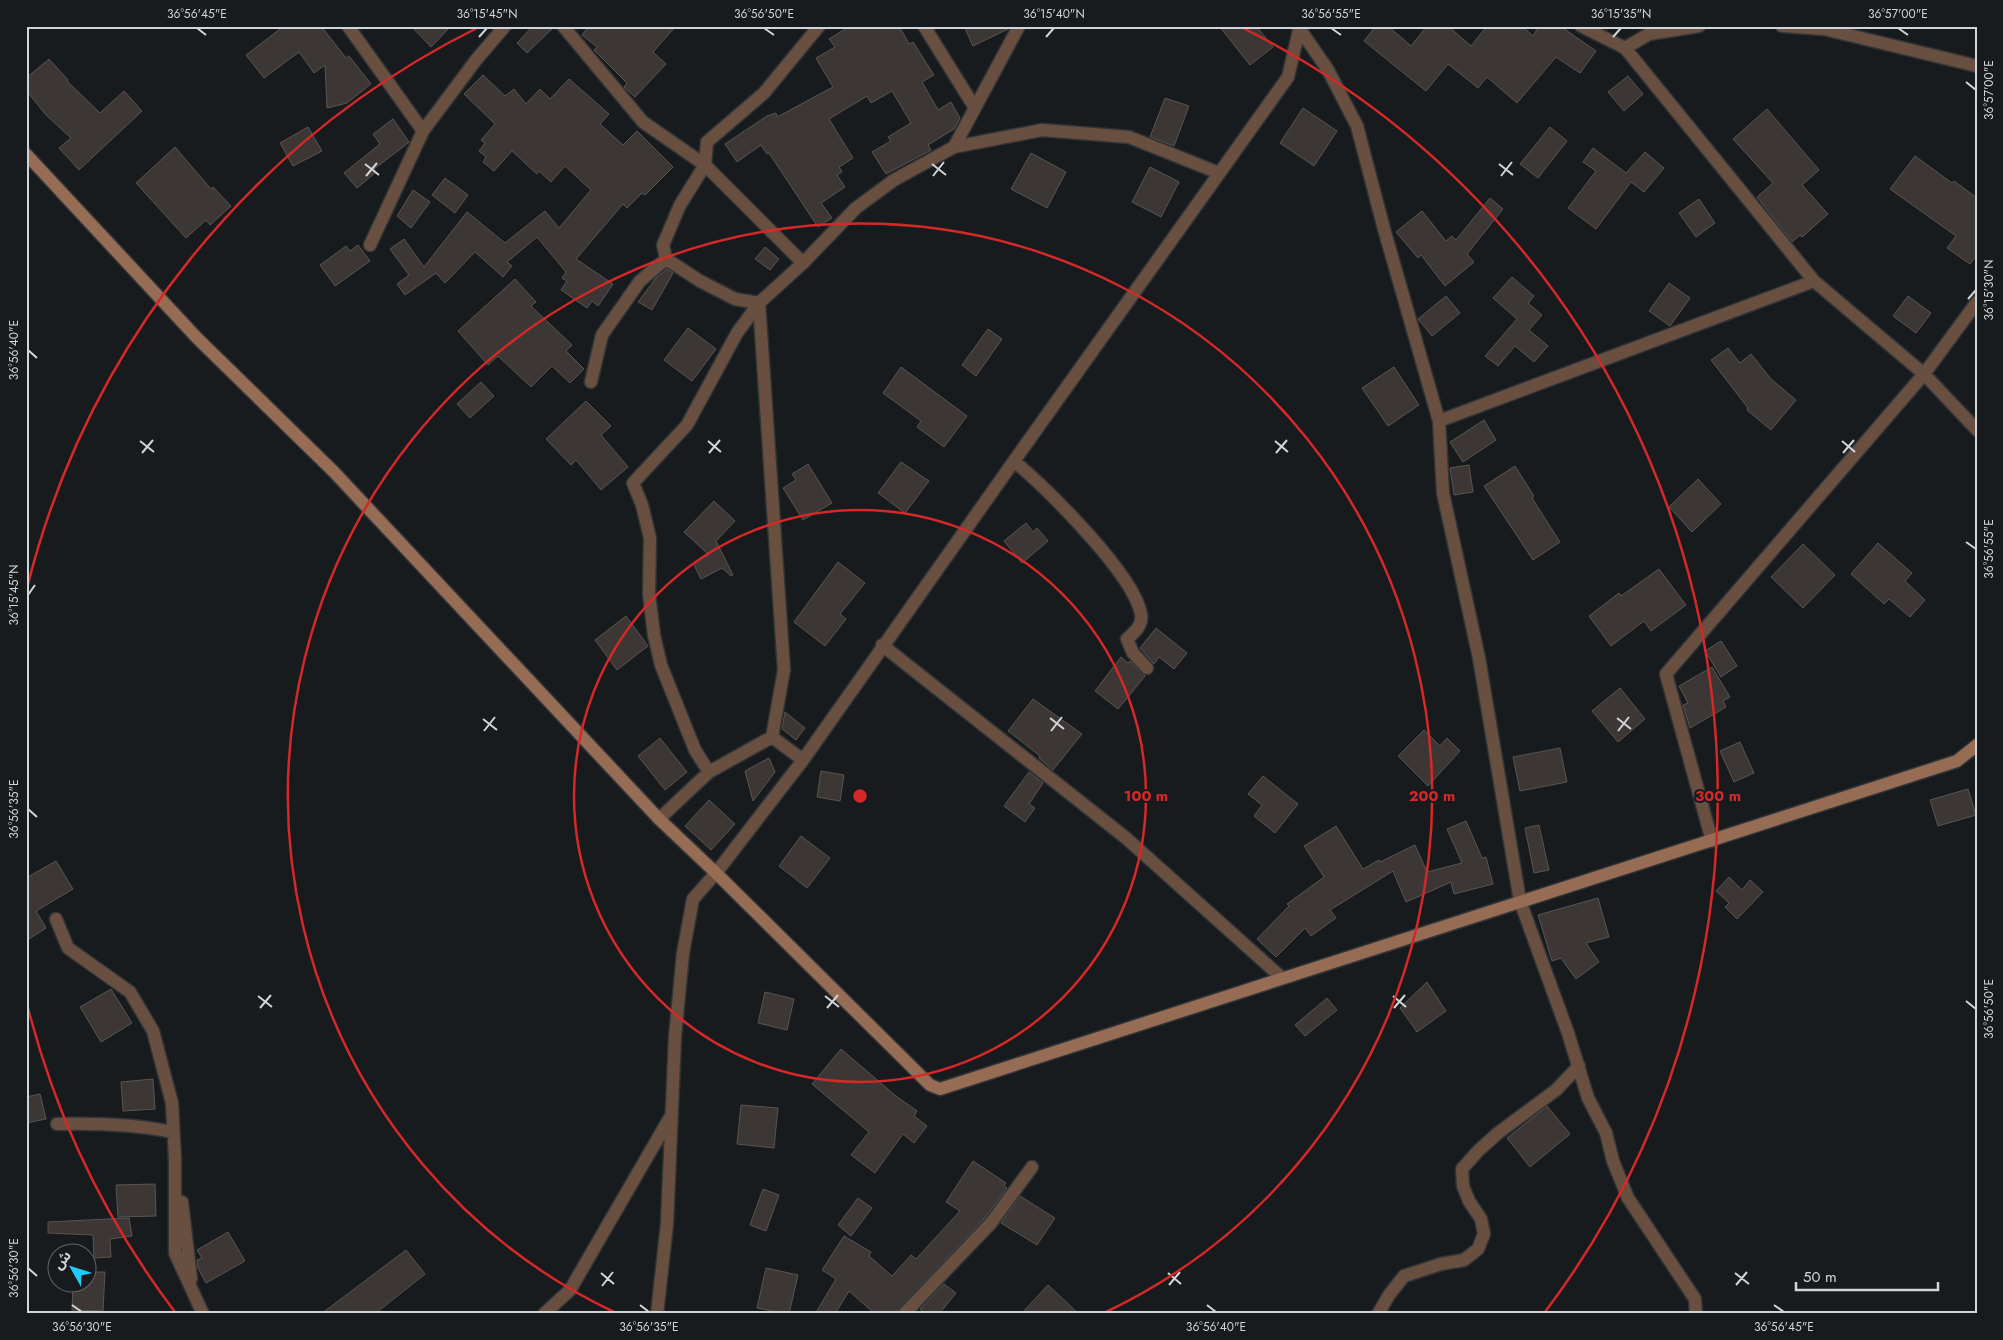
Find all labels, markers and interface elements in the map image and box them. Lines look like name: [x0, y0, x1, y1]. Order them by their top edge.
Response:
text: 36°56'45"E: [167, 5, 227, 23]
text: 36°15'45"N: [456, 5, 518, 23]
text: 36°56'50"E: [734, 5, 794, 23]
text: 36°15'40"N: [1023, 5, 1085, 23]
text: 36°56'55"E: [1301, 5, 1361, 23]
text: 36°15'35"N: [1591, 5, 1651, 23]
text: 36°57'00"E: [1868, 5, 1928, 23]
text: 36°57'00"E: [1980, 60, 1998, 120]
text: 36°15'30"N: [1980, 259, 1998, 321]
text: 36°56'40"E: [5, 320, 23, 380]
text: 36°56'55"E: [1980, 519, 1998, 579]
text: 36°15'45"N: [5, 564, 23, 626]
text: 36°56'35"E: [5, 779, 23, 839]
text: 100 m: [1124, 785, 1168, 807]
text: 200 m: [1409, 785, 1455, 807]
text: 300 m: [1695, 785, 1741, 807]
centre of rings: [851, 787, 869, 805]
text: 36°56'50"E: [1980, 979, 1998, 1039]
text: 36°56'30"E: [5, 1238, 23, 1298]
north arrow: [48, 1242, 98, 1292]
text: ش: [48, 1246, 76, 1274]
scale bar: [1796, 1260, 1938, 1292]
text: 50 m: [1803, 1266, 1837, 1288]
text: 36°56'30"E: [52, 1318, 112, 1336]
text: 36°56'35"E: [619, 1318, 679, 1336]
text: 36°56'40"E: [1186, 1318, 1246, 1336]
text: 36°56'45"E: [1754, 1318, 1814, 1336]

